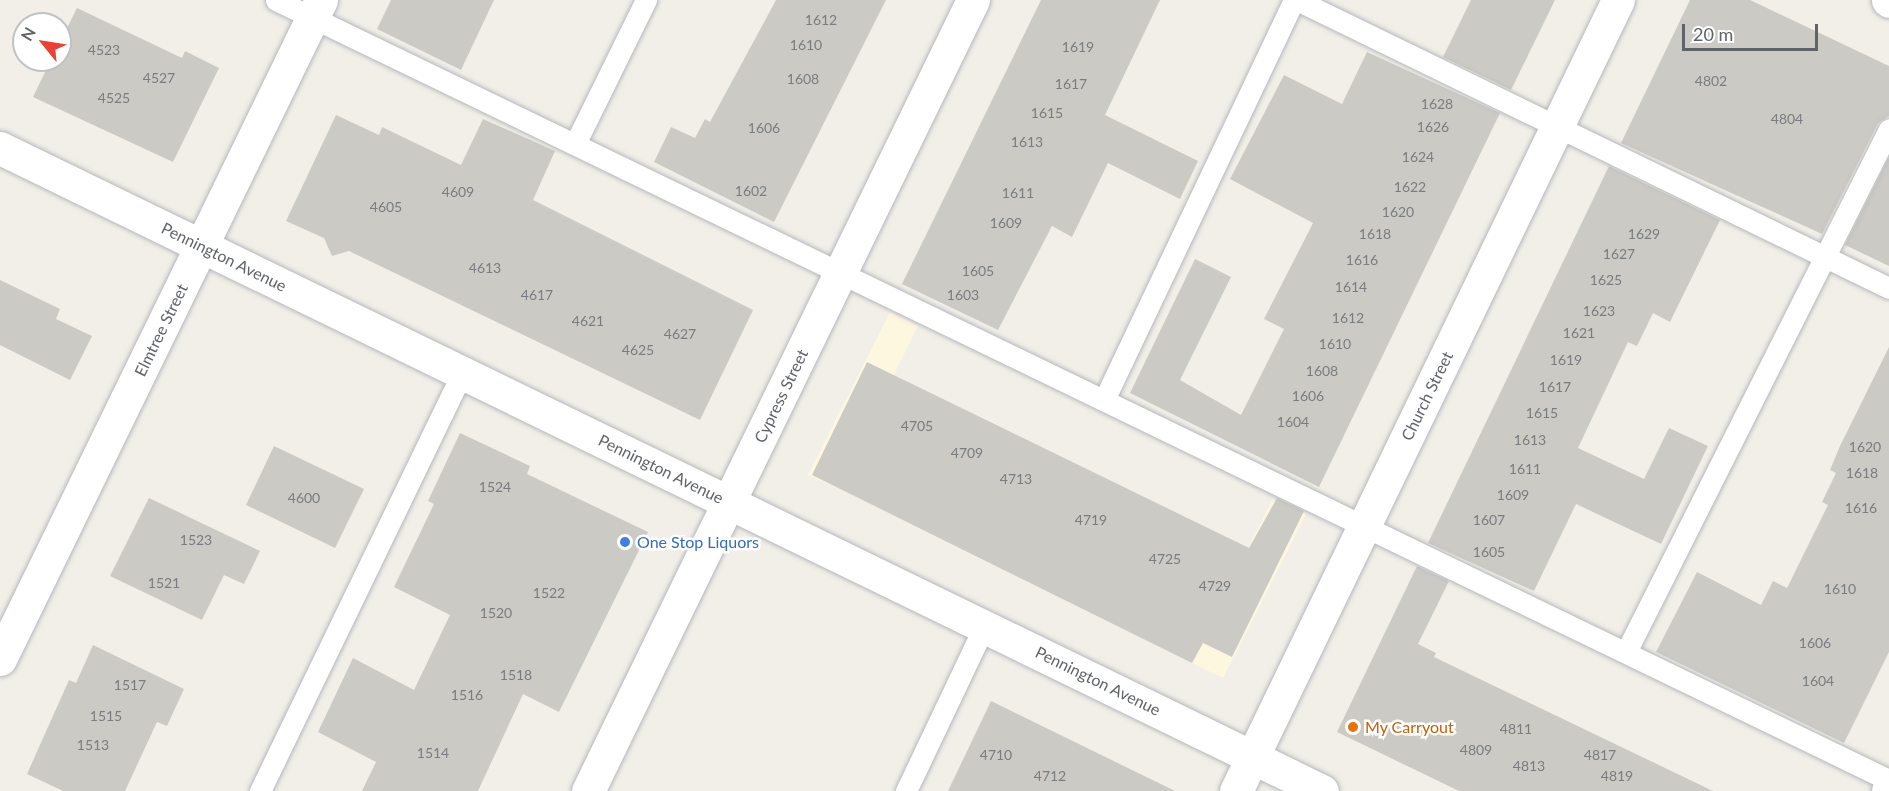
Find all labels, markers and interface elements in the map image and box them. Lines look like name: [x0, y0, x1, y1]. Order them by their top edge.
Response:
north arrow: [12, 12, 72, 72]
house number: 1612: [805, 12, 837, 28]
scale bar: [1685, 12, 1822, 50]
text: 20 m: [1693, 23, 1733, 45]
text: N: [16, 24, 39, 44]
house number: 1610: [790, 37, 822, 53]
house number: 1619: [1062, 39, 1094, 55]
house number: 4523: [88, 42, 120, 58]
house number: 4527: [143, 70, 175, 86]
house number: 1608: [787, 71, 819, 87]
house number: 4802: [1695, 73, 1727, 89]
house number: 1617: [1055, 76, 1087, 92]
house number: 4525: [98, 90, 130, 106]
house number: 1628: [1421, 96, 1453, 112]
house number: 1615: [1031, 105, 1063, 121]
house number: 4804: [1771, 111, 1803, 127]
house number: 1626: [1417, 119, 1449, 135]
house number: 1606: [748, 120, 780, 136]
house number: 1613: [1011, 134, 1043, 150]
house number: 1624: [1402, 149, 1434, 165]
house number: 1622: [1394, 179, 1426, 195]
house number: 1602: [735, 183, 767, 199]
house number: 4609: [442, 184, 474, 200]
house number: 1611: [1002, 185, 1034, 201]
house number: 4605: [370, 199, 402, 215]
house number: 1620: [1382, 204, 1414, 220]
house number: 1609: [990, 215, 1022, 231]
street label: Pennington Avenue: [158, 218, 290, 296]
house number: 1618: [1359, 226, 1391, 242]
house number: 1629: [1628, 226, 1660, 242]
house number: 1627: [1603, 246, 1635, 262]
house number: 1616: [1346, 252, 1378, 268]
house number: 4613: [469, 260, 501, 276]
house number: 1605: [962, 263, 994, 279]
house number: 1625: [1590, 272, 1622, 288]
house number: 1614: [1335, 279, 1367, 295]
street label: Elmtree Street: [130, 281, 192, 379]
house number: 4617: [521, 287, 553, 303]
house number: 1603: [947, 287, 979, 303]
house number: 1623: [1583, 303, 1615, 319]
house number: 1612: [1332, 310, 1364, 326]
house number: 4621: [572, 313, 604, 329]
house number: 1621: [1563, 325, 1595, 341]
house number: 4627: [664, 326, 696, 342]
house number: 1610: [1319, 336, 1351, 352]
house number: 4625: [622, 342, 654, 358]
street label: Cypress Street: [750, 346, 812, 446]
street label: Church Street: [1397, 348, 1457, 444]
house number: 1619: [1550, 352, 1582, 368]
house number: 1608: [1306, 363, 1338, 379]
house number: 1617: [1539, 379, 1571, 395]
house number: 1606: [1292, 388, 1324, 404]
house number: 1615: [1526, 405, 1558, 421]
house number: 1604: [1277, 414, 1309, 430]
house number: 4705: [901, 418, 933, 434]
street label: Pennington Avenue: [595, 430, 727, 508]
house number: 1613: [1514, 432, 1546, 448]
house number: 1620: [1849, 439, 1881, 455]
house number: 4709: [951, 445, 983, 461]
house number: 1611: [1509, 461, 1541, 477]
house number: 1618: [1846, 465, 1878, 481]
house number: 4713: [1000, 471, 1032, 487]
house number: 1524: [479, 479, 511, 495]
house number: 1609: [1497, 487, 1529, 503]
house number: 4600: [288, 490, 320, 506]
house number: 1616: [1845, 500, 1877, 516]
house number: 4719: [1075, 512, 1107, 528]
house number: 1607: [1473, 512, 1505, 528]
house number: 1523: [180, 532, 212, 548]
place label: One Stop Liquors: [637, 532, 759, 552]
marker: One Stop Liquors: [618, 535, 632, 549]
house number: 1605: [1473, 544, 1505, 560]
house number: 4725: [1149, 551, 1181, 567]
house number: 1521: [148, 575, 180, 591]
house number: 4729: [1199, 578, 1231, 594]
house number: 1610: [1824, 581, 1856, 597]
house number: 1522: [533, 585, 565, 601]
house number: 1520: [480, 605, 512, 621]
house number: 1606: [1799, 635, 1831, 651]
street label: Pennington Avenue: [1032, 642, 1164, 720]
house number: 1518: [500, 667, 532, 683]
house number: 1604: [1802, 673, 1834, 689]
house number: 1517: [114, 677, 146, 693]
house number: 1516: [451, 687, 483, 703]
house number: 1515: [90, 708, 122, 724]
place label: My Carryout: [1365, 717, 1454, 737]
marker: My Carryout: [1346, 720, 1360, 734]
house number: 4811: [1500, 721, 1532, 737]
house number: 1513: [77, 737, 109, 753]
house number: 4809: [1460, 742, 1492, 758]
house number: 1514: [417, 745, 449, 761]
house number: 4710: [980, 747, 1012, 763]
house number: 4817: [1584, 747, 1616, 763]
house number: 4813: [1513, 758, 1545, 774]
house number: 4712: [1034, 768, 1066, 784]
house number: 4819: [1601, 768, 1633, 784]

